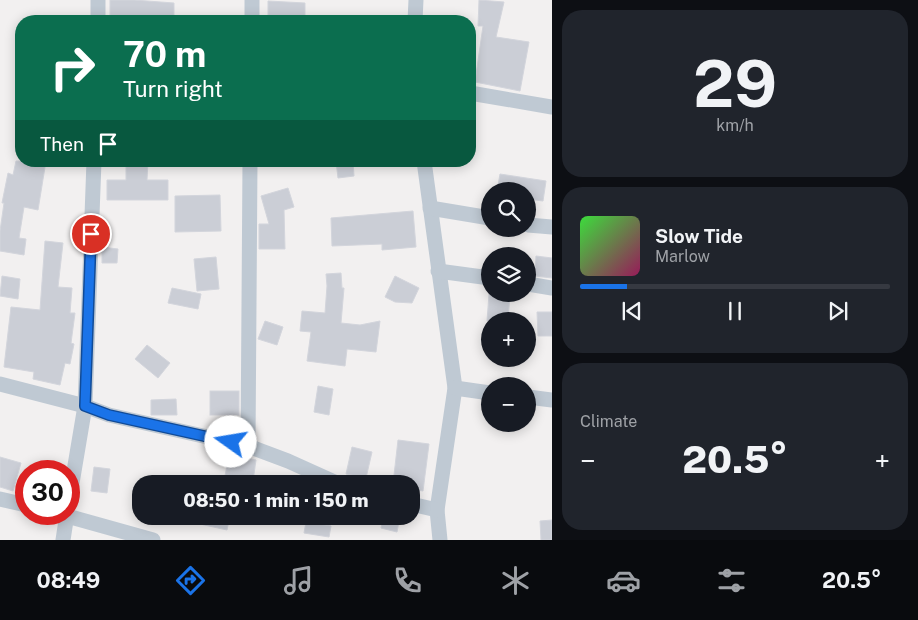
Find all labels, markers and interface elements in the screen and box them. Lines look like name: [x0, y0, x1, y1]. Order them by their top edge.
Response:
text: 70 m: [123, 34, 206, 75]
icon: right: [40, 35, 105, 100]
text: 29: [693, 45, 777, 122]
text: Turn right: [123, 76, 223, 102]
text: km/h: [716, 116, 754, 135]
icon: arrive: [94, 130, 122, 158]
text: Then: [40, 133, 84, 155]
map controls: [481, 182, 536, 432]
button: search: [481, 182, 536, 237]
pin: [70, 213, 112, 255]
icon: arrive: [77, 220, 105, 248]
text: Slow Tide: [655, 225, 743, 247]
button: layers: [481, 247, 536, 302]
text: Marlow: [655, 247, 710, 266]
icon: previous: [618, 297, 646, 325]
icon: pause: [721, 297, 749, 325]
icon: next: [824, 297, 852, 325]
button: +: [481, 312, 536, 367]
button: −: [481, 377, 536, 432]
text: Climate: [580, 412, 637, 431]
position arrow: [204, 415, 256, 467]
text: 20.5°: [682, 437, 788, 482]
text: −: [580, 444, 596, 477]
text: +: [874, 444, 890, 477]
speed limit sign: 30: [15, 460, 80, 525]
text: 08:50 · 1 min · 150 m: [183, 489, 369, 511]
icon: directions: [173, 563, 208, 598]
icon: music: [281, 563, 316, 598]
icon: phone: [390, 563, 425, 598]
icon: climate: [498, 563, 533, 598]
icon: car: [606, 563, 641, 598]
icon: filters: [714, 563, 749, 598]
text: 08:49: [37, 567, 100, 593]
text: 20.5°: [822, 567, 881, 593]

